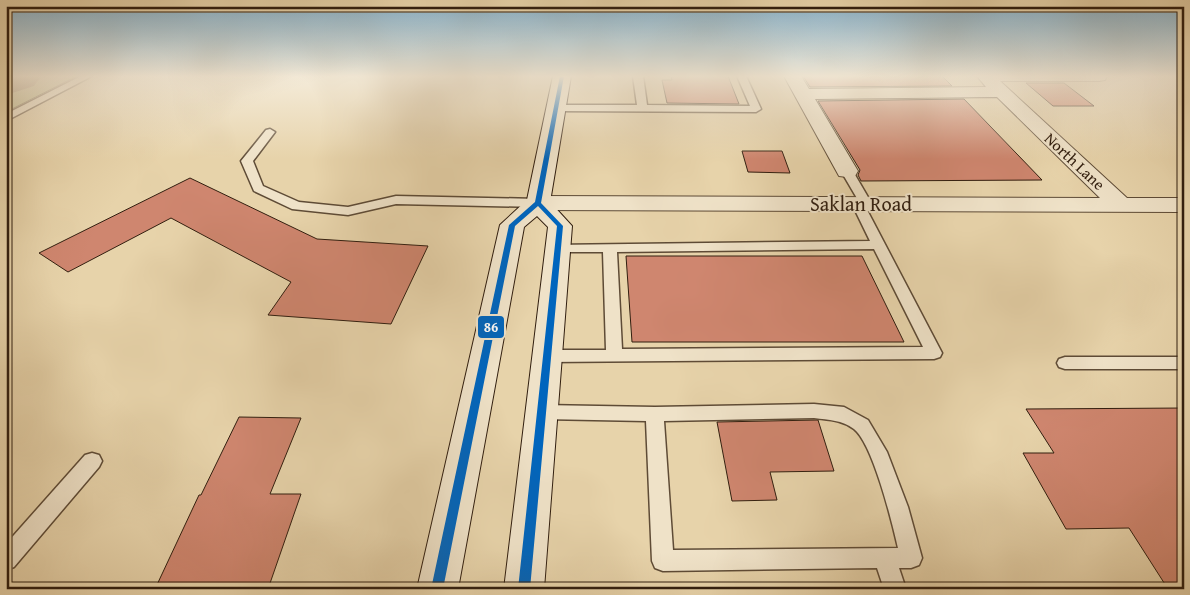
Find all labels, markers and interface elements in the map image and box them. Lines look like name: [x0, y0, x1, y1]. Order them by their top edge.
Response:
street label: North Lane: [1039, 127, 1111, 195]
street label: Saklan Road: [810, 189, 912, 218]
line badge: 86: [477, 315, 505, 339]
text: 86: [484, 317, 498, 337]

